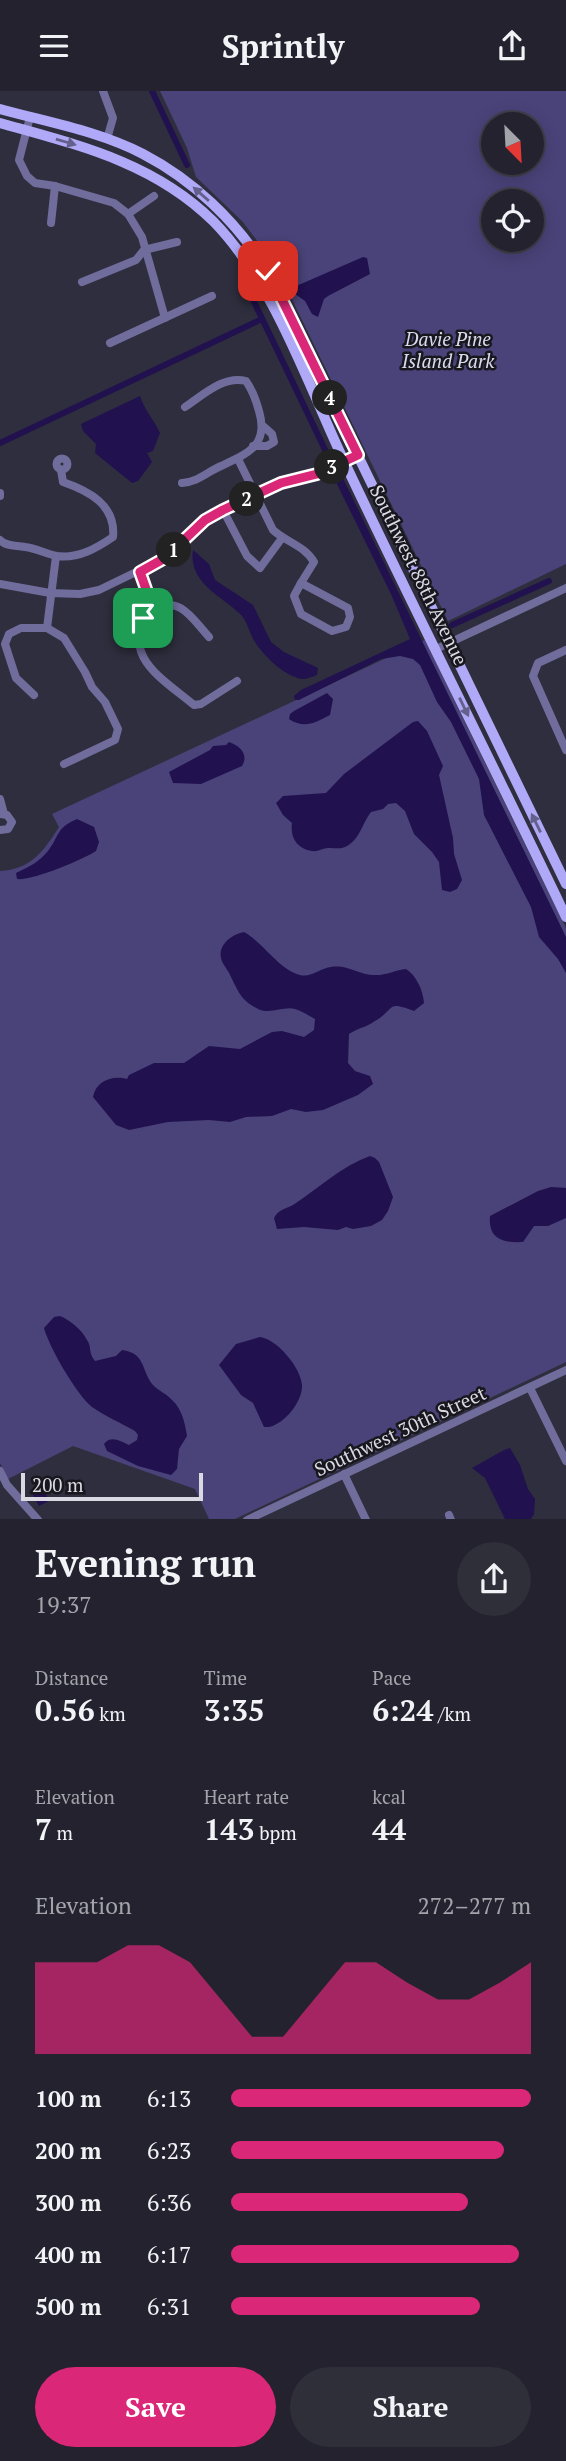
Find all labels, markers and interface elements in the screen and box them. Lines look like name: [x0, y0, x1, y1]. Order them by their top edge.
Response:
text: Sprintly: [222, 25, 344, 67]
icon: menu: [35, 27, 73, 65]
icon: share: [493, 27, 531, 65]
north arrow: [481, 112, 544, 175]
map controls: [481, 112, 544, 252]
one-way arrow: [55, 137, 77, 148]
one-way arrow: [193, 187, 210, 202]
button: locate: [481, 189, 544, 252]
pin: [238, 241, 298, 301]
icon: check: [249, 252, 287, 290]
park label: Davie Pine Island Park: [401, 326, 495, 373]
pin: 4: [312, 381, 348, 415]
text: 4: [324, 385, 335, 410]
pin: 3: [314, 449, 350, 485]
text: 3: [326, 454, 337, 479]
street label: Southwest 88th Avenue: [365, 480, 474, 669]
pin: 2: [230, 481, 264, 517]
text: 2: [241, 486, 252, 511]
pin: 1: [156, 533, 192, 567]
text: 1: [168, 537, 179, 562]
pin: [113, 588, 173, 648]
icon: arrive: [124, 599, 162, 637]
one-way arrow: [458, 697, 470, 717]
one-way arrow: [531, 813, 542, 833]
street label: Southwest 30th Street: [310, 1380, 490, 1481]
scale bar: [21, 1471, 203, 1502]
text: 200 m: [32, 1472, 83, 1497]
text: Evening run: [35, 1538, 256, 1588]
button: share: [457, 1542, 531, 1616]
text: 19:37: [35, 1589, 92, 1620]
text: Distance: [35, 1665, 108, 1690]
text: Time: [204, 1665, 247, 1690]
text: Pace: [372, 1665, 411, 1690]
text: 0.56: [35, 1690, 95, 1730]
text: 3:35: [204, 1690, 265, 1730]
text: 6:24: [372, 1690, 433, 1730]
text: km: [95, 1701, 126, 1726]
text: /km: [433, 1701, 471, 1726]
text: Elevation: [35, 1784, 115, 1809]
text: Heart rate: [204, 1784, 289, 1809]
text: kcal: [372, 1784, 406, 1809]
text: 7: [35, 1809, 52, 1849]
text: 143: [204, 1809, 255, 1849]
text: 44: [372, 1809, 406, 1849]
text: m: [52, 1820, 73, 1845]
text: bpm: [255, 1820, 297, 1845]
text: Elevation: [35, 1890, 132, 1921]
text: 272–277 m: [418, 1890, 531, 1921]
text: 100 m: [35, 2083, 101, 2114]
text: 6:13: [147, 2083, 191, 2114]
text: 200 m: [35, 2135, 101, 2166]
text: 6:23: [147, 2135, 191, 2166]
text: 300 m: [35, 2187, 101, 2218]
text: 6:36: [147, 2187, 191, 2218]
text: 400 m: [35, 2239, 101, 2270]
text: 6:17: [147, 2239, 191, 2270]
text: 500 m: [35, 2291, 101, 2322]
text: 6:31: [147, 2291, 191, 2322]
button: Save: [35, 2367, 276, 2447]
button: Share: [290, 2367, 531, 2447]

